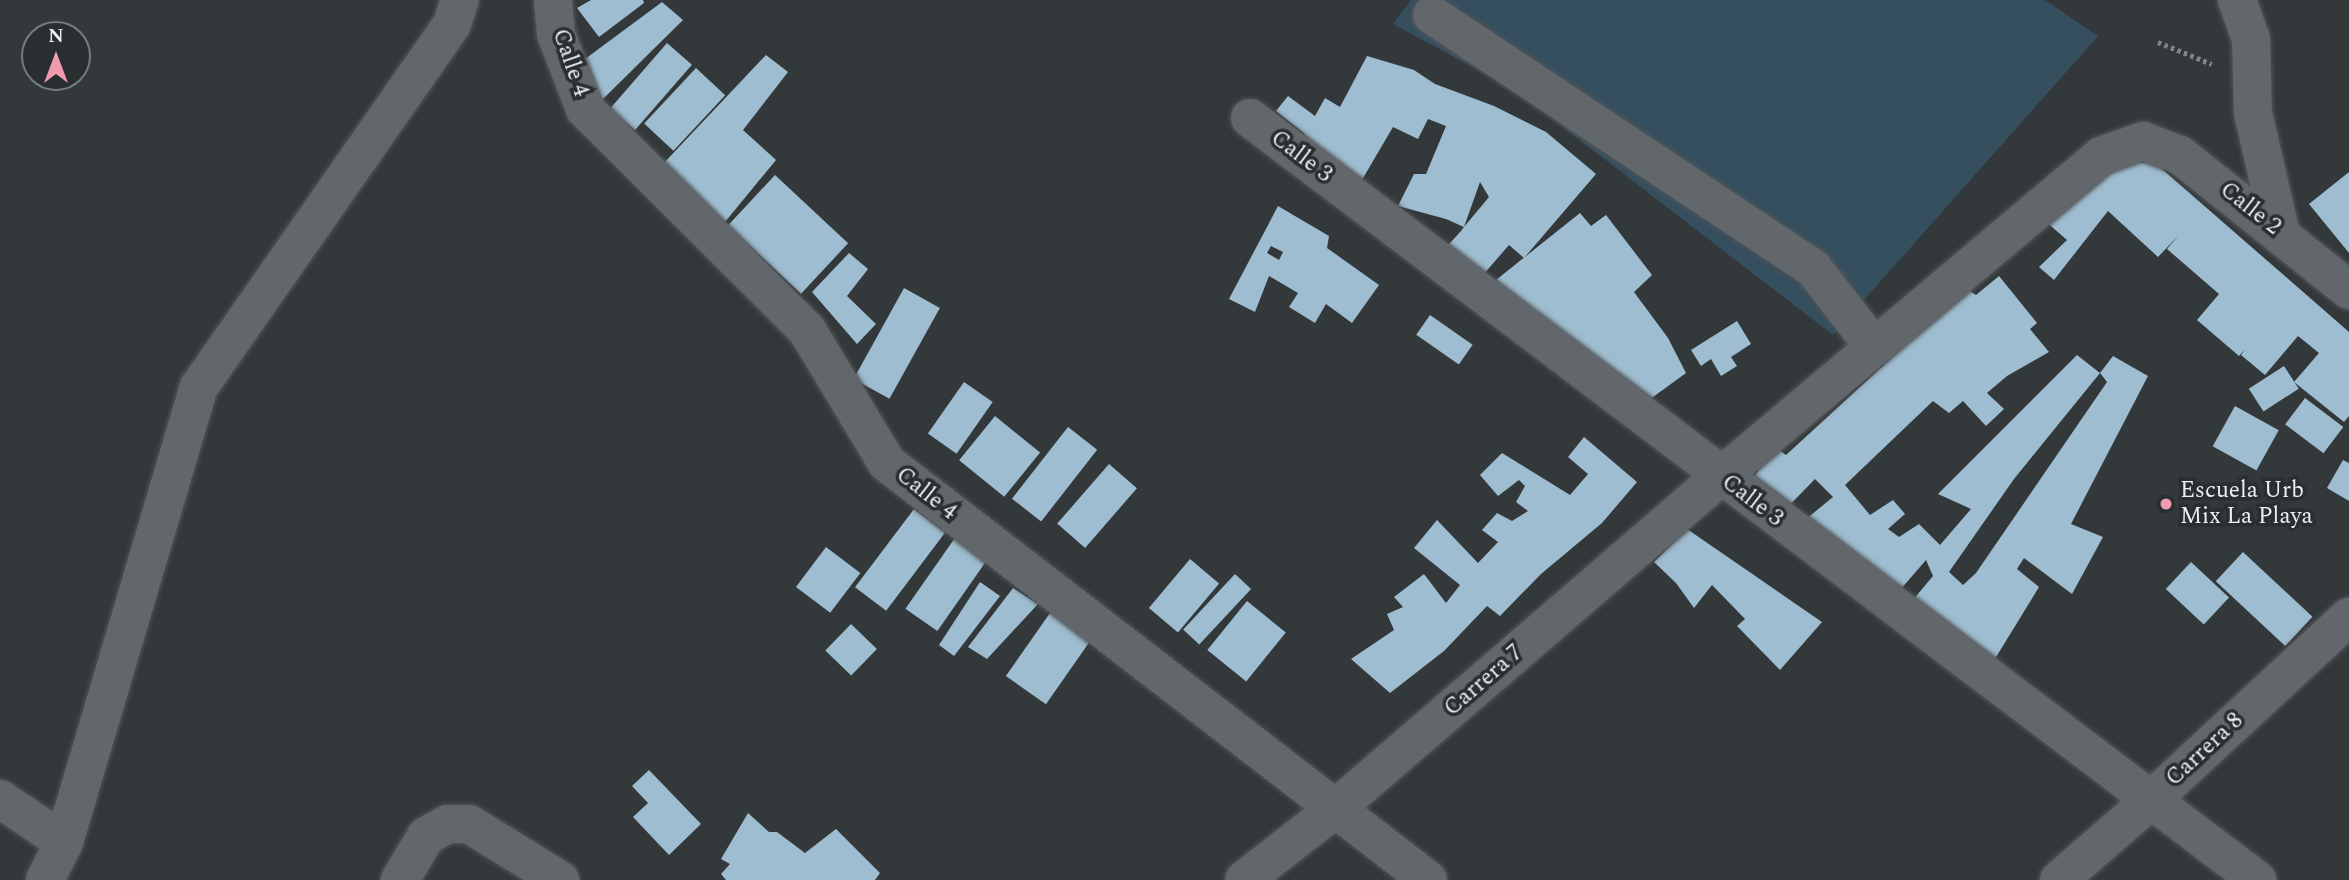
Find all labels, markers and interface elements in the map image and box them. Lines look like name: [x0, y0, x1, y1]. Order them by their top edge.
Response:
north arrow: [21, 21, 91, 91]
text: N: [48, 22, 64, 51]
street label: Calle 4: [546, 26, 594, 100]
street label: Calle 3: [1265, 125, 1337, 189]
street label: Calle 2: [2214, 177, 2286, 241]
street label: Calle 4: [890, 462, 962, 526]
street label: Calle 3: [1716, 469, 1788, 533]
place label: Escuela Urb Mix La Playa: [2180, 477, 2313, 531]
marker: Escuela Urb Mix La Playa: [2158, 496, 2174, 512]
street label: Carrera 7: [1439, 639, 1529, 723]
street label: Carrera 8: [2161, 707, 2249, 793]

